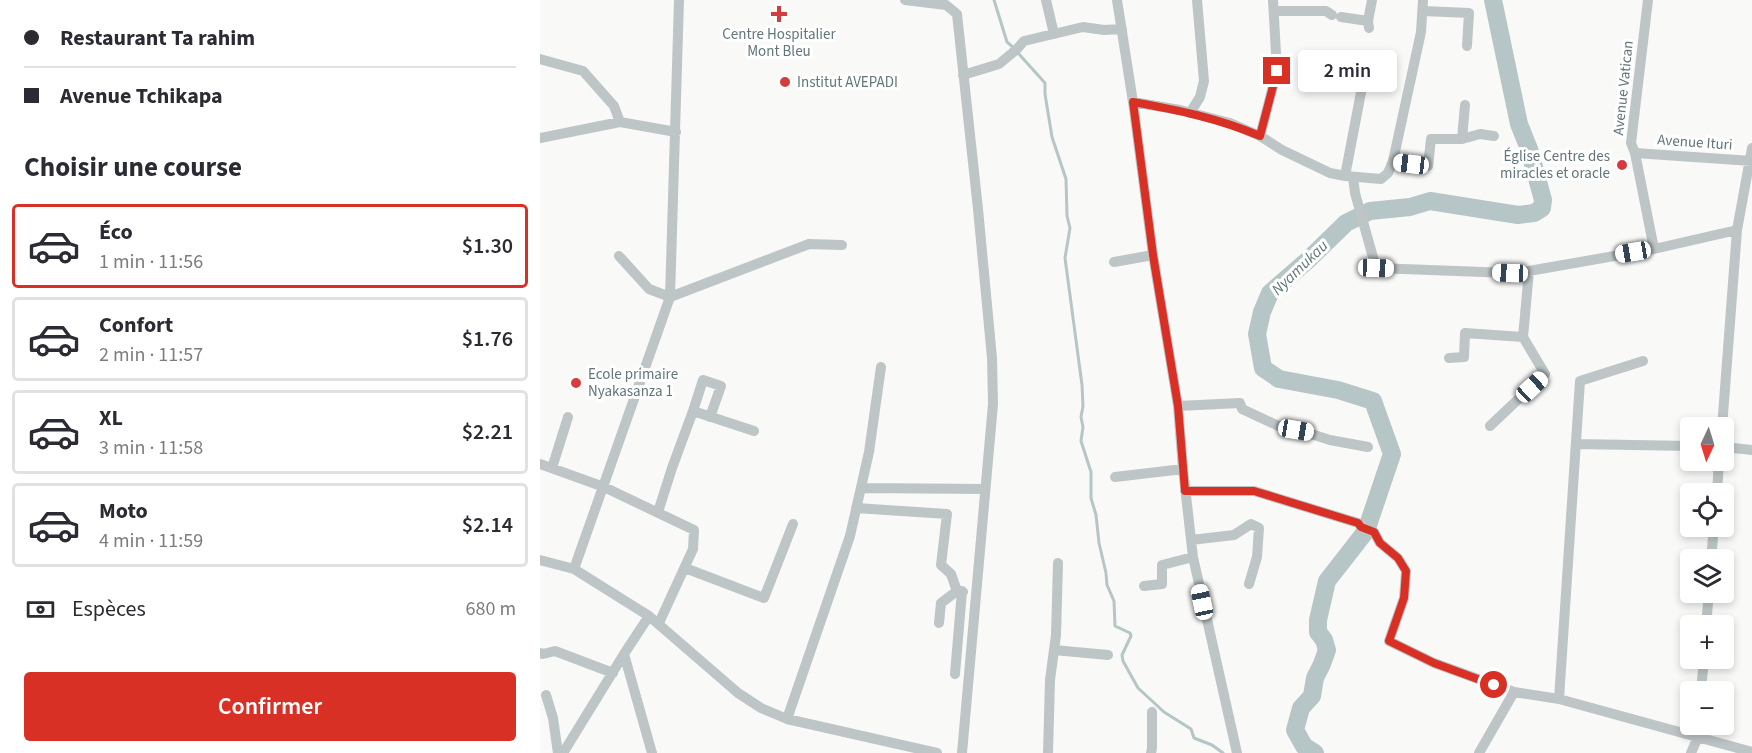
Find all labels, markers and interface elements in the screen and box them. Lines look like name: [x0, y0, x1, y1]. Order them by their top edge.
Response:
marker: Centre Hospitalier Mont Bleu: [770, 5, 788, 23]
text: Restaurant Ta rahim: [60, 22, 255, 54]
place label: Centre Hospitalier Mont Bleu: [722, 24, 836, 62]
street label: Avenue Vatican: [1608, 40, 1639, 136]
callout: 2 min: [1298, 50, 1397, 92]
route end: [1263, 57, 1290, 84]
text: 2 min: [1324, 57, 1371, 85]
place label: Institut AVEPADI: [797, 72, 898, 93]
marker: Institut AVEPADI: [778, 75, 792, 89]
text: Avenue Tchikapa: [60, 80, 223, 112]
street label: Avenue Ituri: [1657, 129, 1733, 156]
place label: Église Centre des miracles et oracle: [1500, 146, 1610, 184]
text: Choisir une course: [24, 148, 242, 187]
car: [1392, 153, 1430, 175]
marker: Église Centre des miracles et oracle: [1615, 158, 1629, 172]
text: Éco: [99, 216, 133, 248]
icon: car: [27, 219, 81, 273]
text: $1.30: [462, 230, 513, 262]
water label: Nyamukau: [1267, 235, 1333, 300]
car: [1614, 240, 1652, 264]
text: 1 min · 11:56: [99, 248, 203, 276]
car: [1358, 258, 1394, 278]
car: [1492, 263, 1528, 283]
text: Confort: [99, 309, 173, 341]
icon: car: [27, 312, 81, 366]
text: $1.76: [462, 323, 513, 355]
text: 2 min · 11:57: [99, 341, 203, 369]
place label: Ecole primaire Nyakasanza 1: [588, 364, 678, 402]
car: [1513, 368, 1551, 406]
marker: Ecole primaire Nyakasanza 1: [569, 376, 583, 390]
text: XL: [99, 402, 123, 434]
icon: car: [27, 405, 81, 459]
text: $2.21: [462, 416, 513, 448]
north arrow: [1680, 417, 1734, 471]
map controls: [1680, 417, 1734, 735]
car: [1277, 418, 1315, 442]
text: 3 min · 11:58: [99, 434, 203, 462]
button: locate: [1680, 483, 1734, 537]
text: Moto: [99, 495, 148, 527]
icon: car: [27, 498, 81, 552]
text: $2.14: [462, 509, 513, 541]
text: 4 min · 11:59: [99, 527, 203, 555]
button: layers: [1680, 549, 1734, 603]
car: [1189, 583, 1215, 621]
icon: cash: [24, 593, 57, 626]
text: Espèces: [72, 593, 146, 625]
text: 680 m: [466, 595, 516, 623]
button: +: [1680, 615, 1734, 669]
route start: [1480, 671, 1507, 698]
button: Confirmer: [24, 672, 516, 741]
button: −: [1680, 681, 1734, 735]

